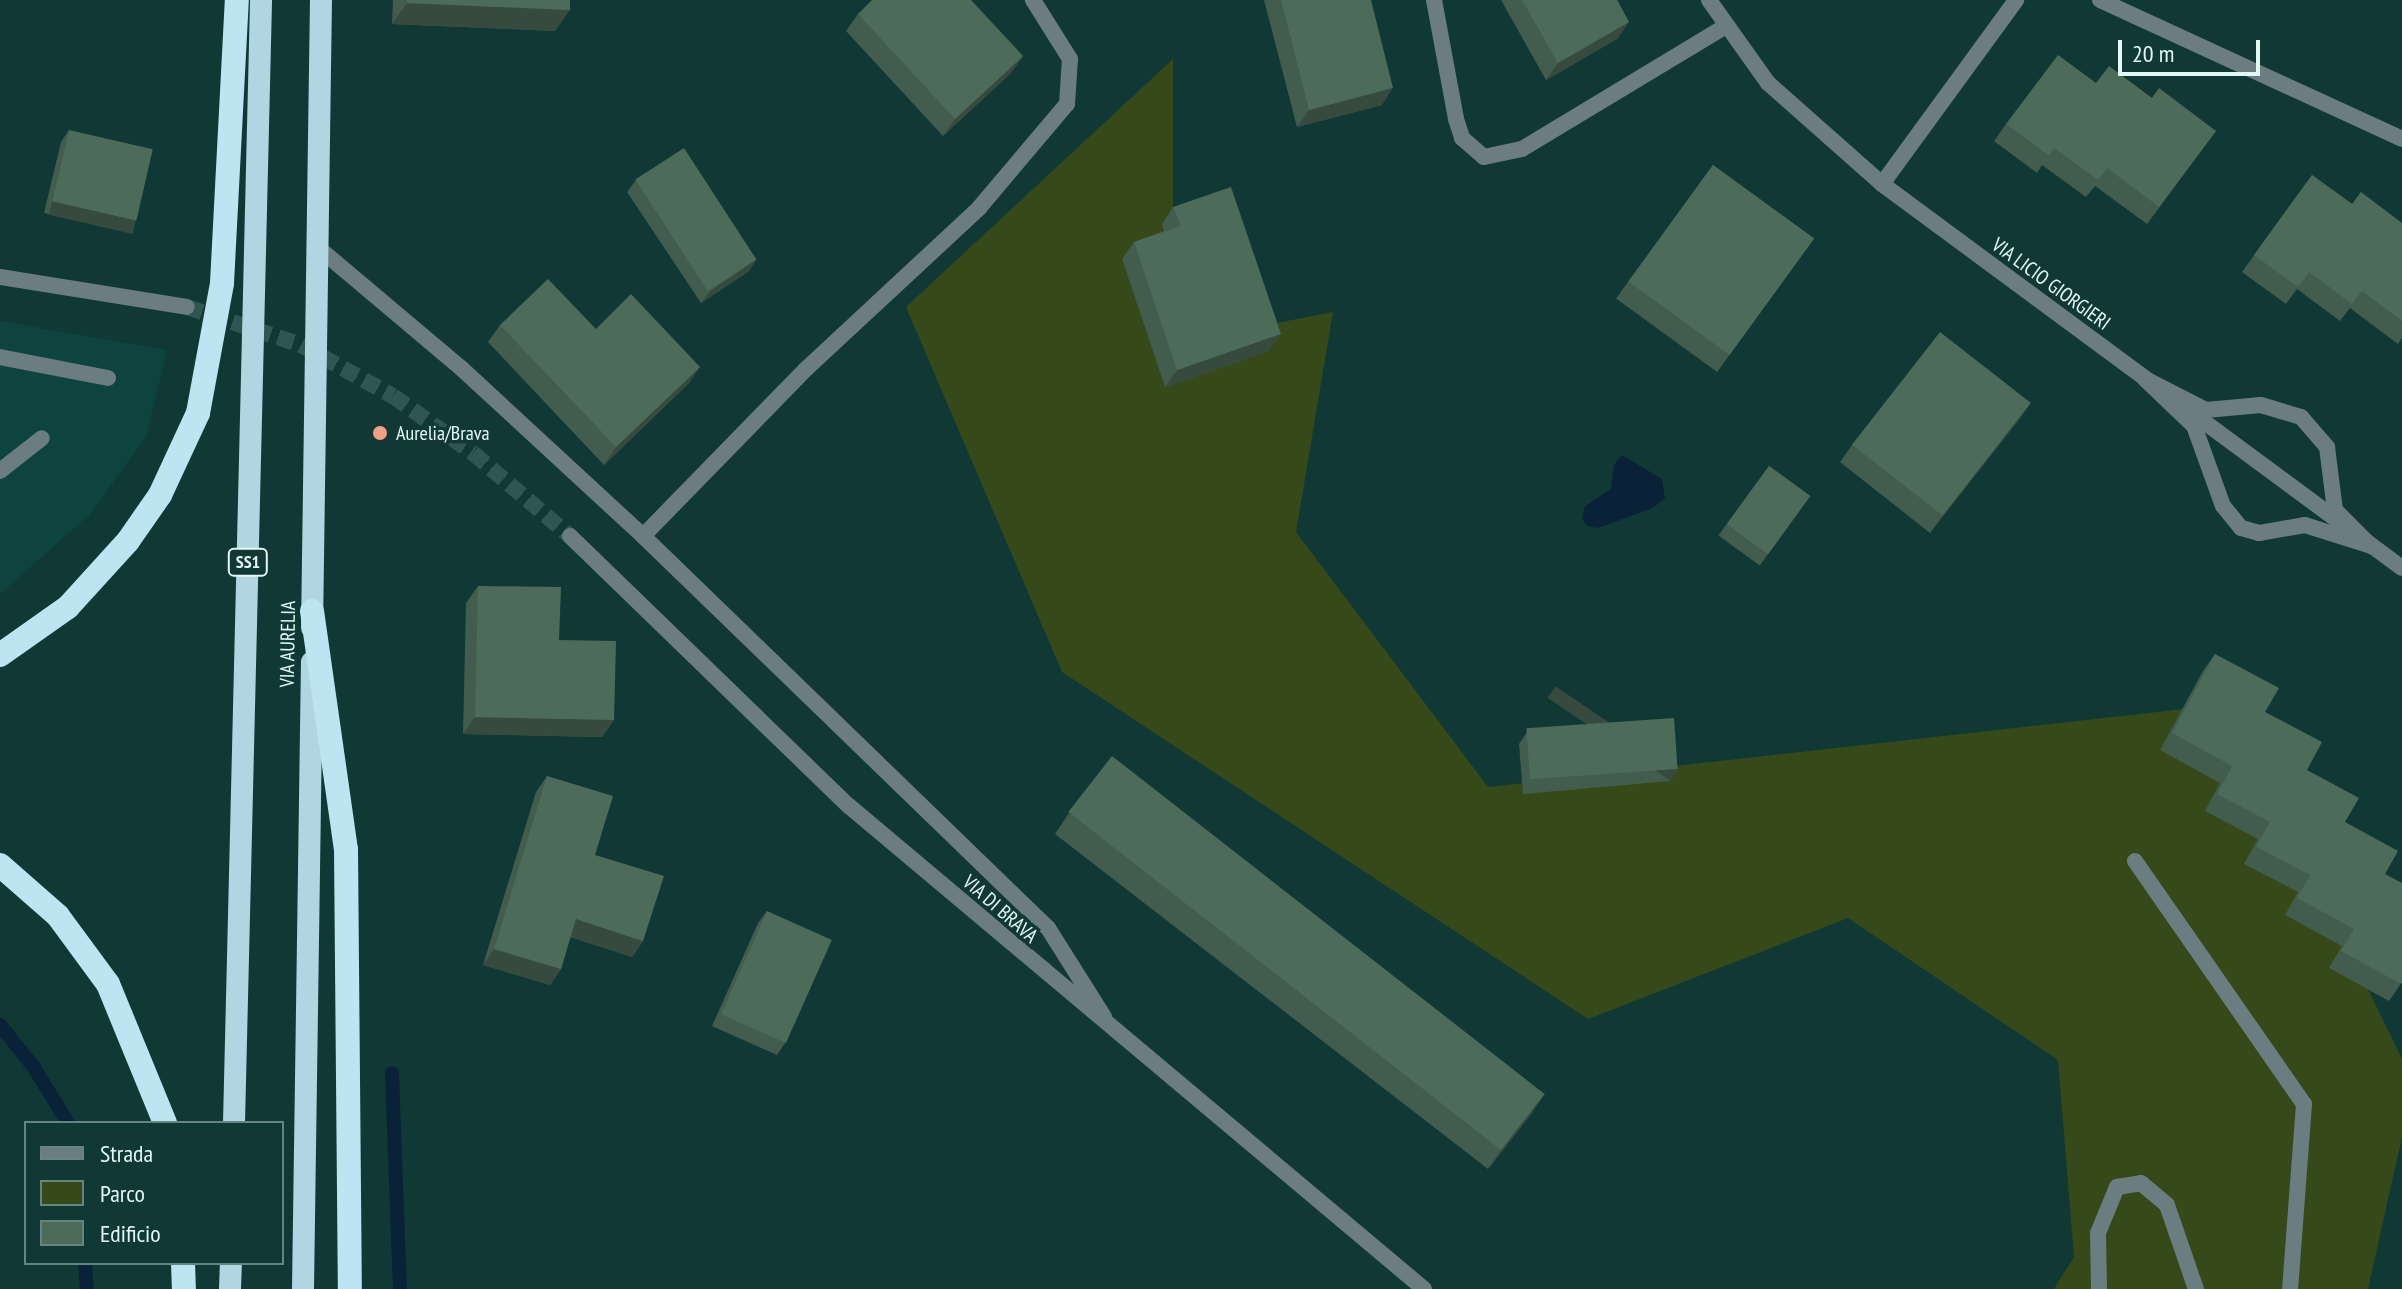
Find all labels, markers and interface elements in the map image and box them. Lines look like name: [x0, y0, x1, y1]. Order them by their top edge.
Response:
scale bar: [2122, 24, 2264, 74]
text: 20 m: [2132, 38, 2174, 69]
street label: VIA LICIO GIORGIERI: [1987, 233, 2115, 335]
place label: Aurelia/Brava: [396, 421, 489, 445]
marker: Aurelia/Brava: [371, 424, 389, 442]
road number: SS1: [226, 548, 270, 576]
street label: VIA AURELIA: [275, 600, 301, 688]
street label: VIA DI BRAVA: [957, 870, 1043, 948]
legend: [24, 1121, 284, 1265]
text: Strada: [100, 1138, 153, 1169]
text: Parco: [100, 1178, 145, 1209]
text: Edificio: [100, 1218, 161, 1249]

